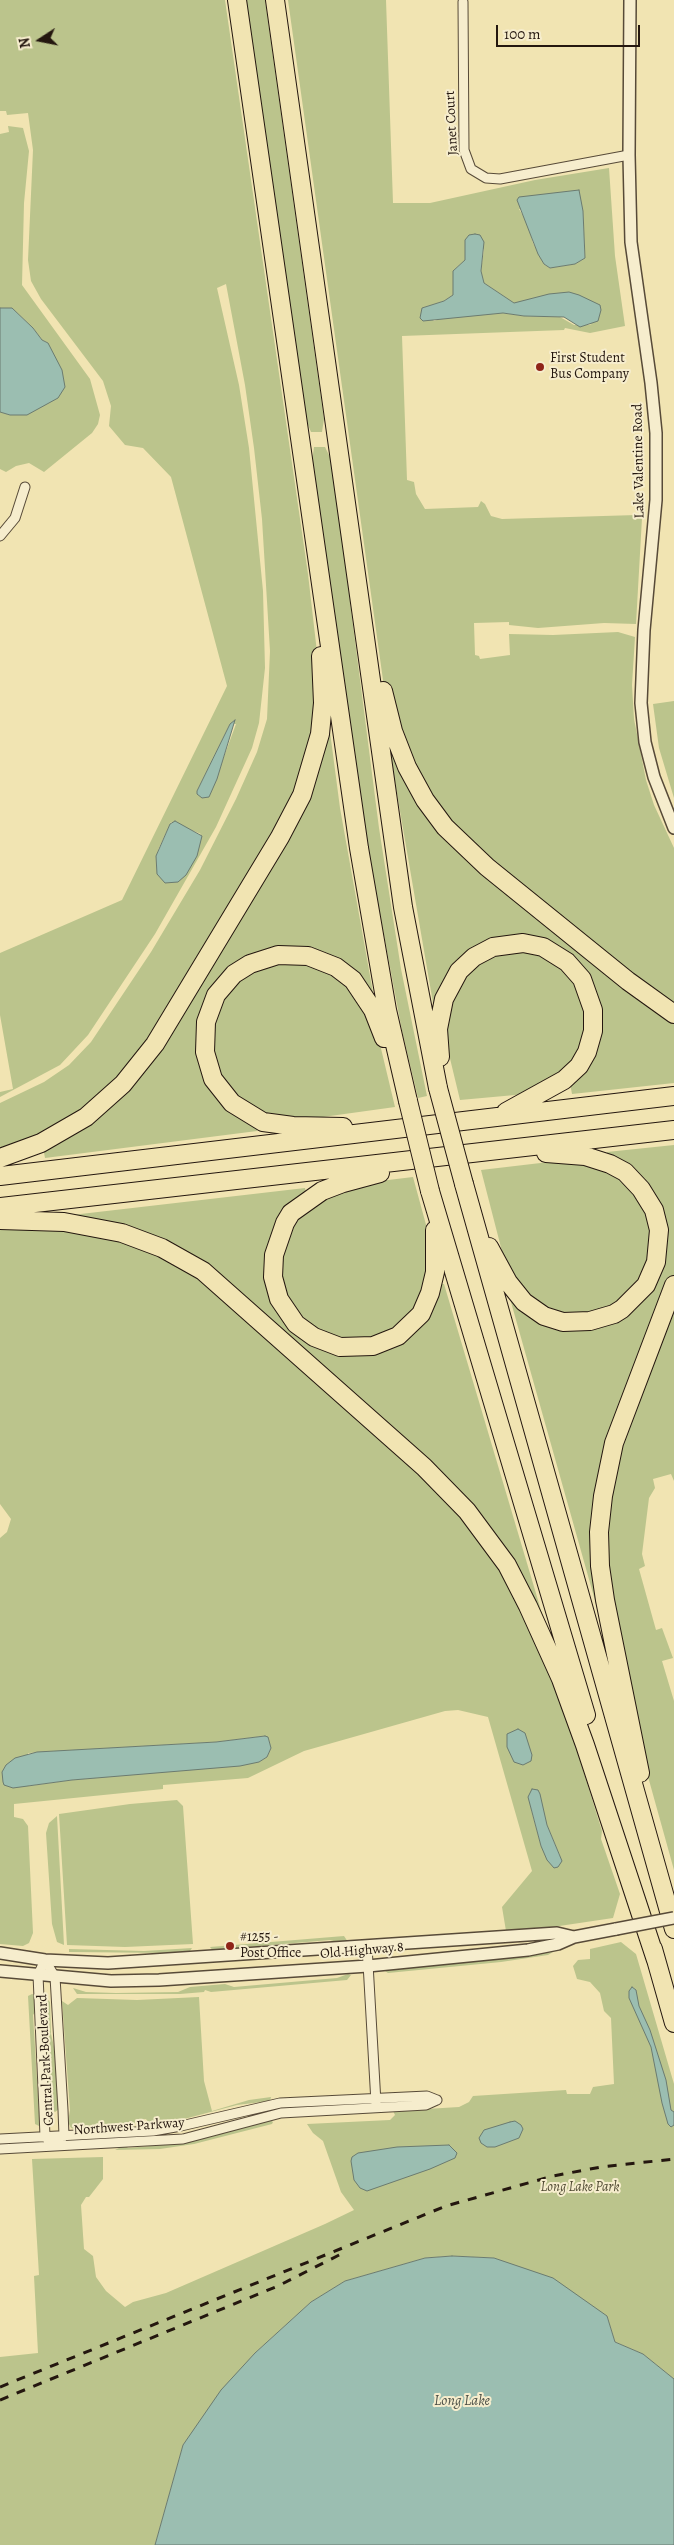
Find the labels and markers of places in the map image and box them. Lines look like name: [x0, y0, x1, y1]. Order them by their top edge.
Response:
place label: First Student Bus Company: [550, 351, 629, 384]
marker: First Student Bus Company: [534, 361, 546, 373]
place label: #1255 - Post Office: [240, 1930, 301, 1962]
marker: #1255 - Post Office: [224, 1940, 236, 1952]

